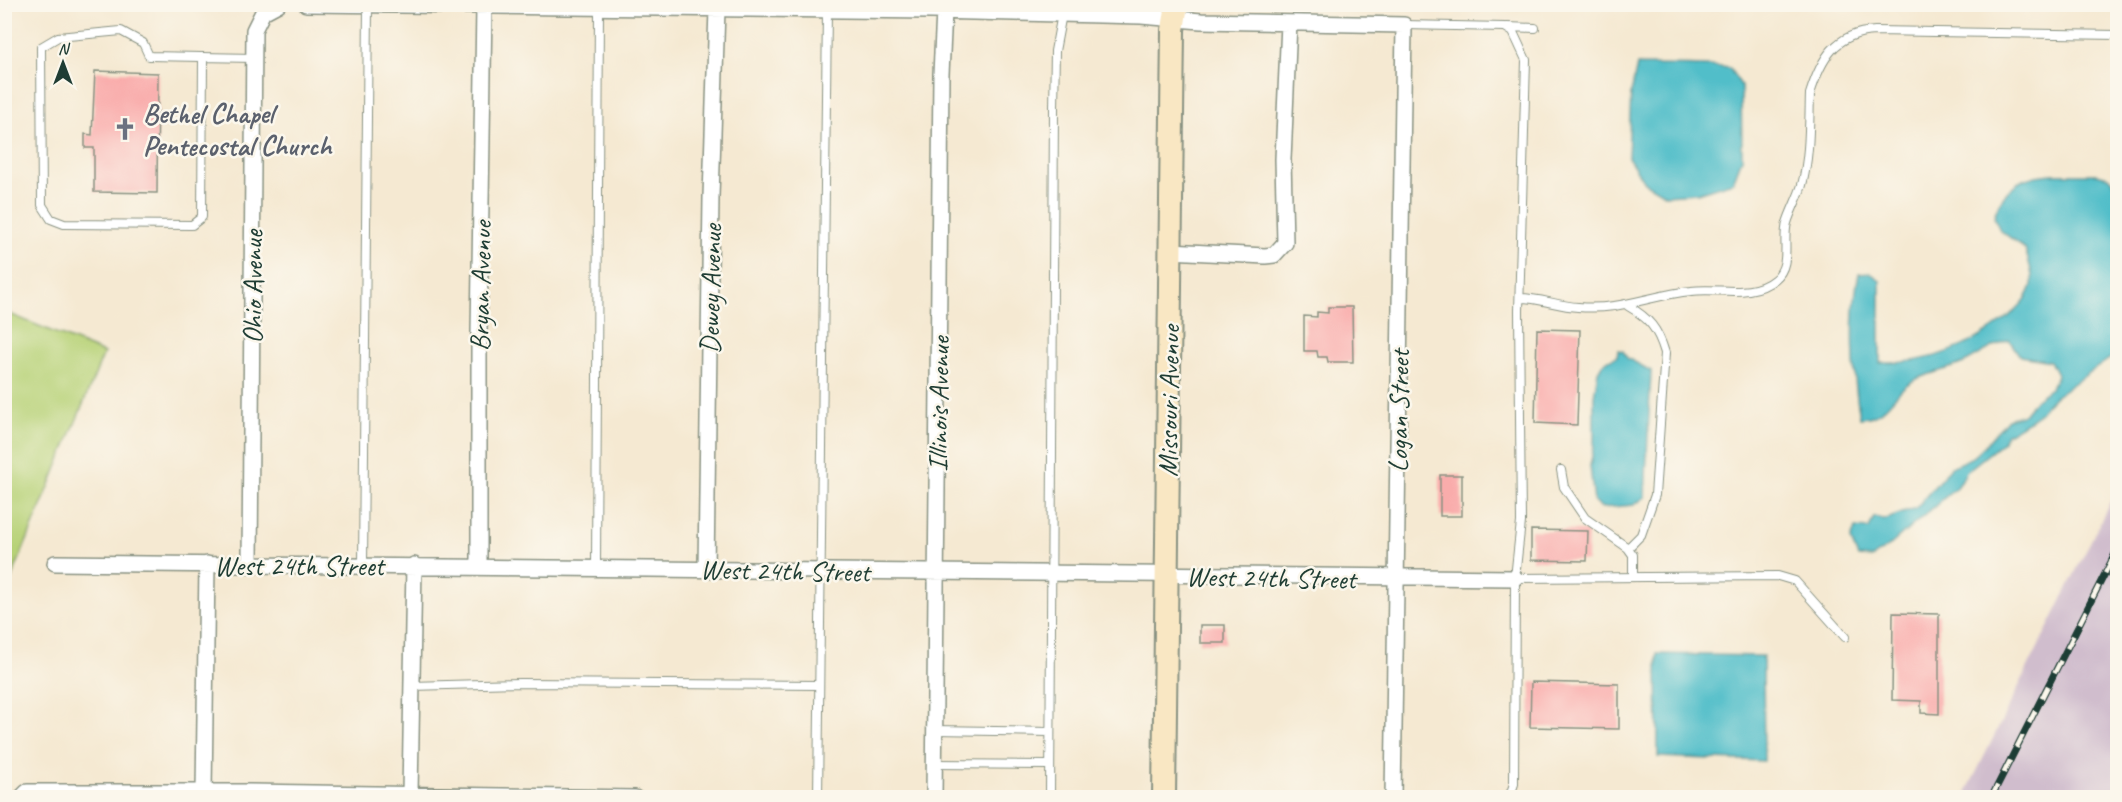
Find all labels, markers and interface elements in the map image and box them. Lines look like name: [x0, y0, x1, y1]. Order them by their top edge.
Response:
north arrow: [33, 33, 93, 93]
text: N: [58, 39, 71, 59]
place label: Bethel Chapel Pentecostal Church: [143, 96, 333, 163]
church icon: Bethel Chapel Pentecostal Church: [112, 116, 138, 142]
street label: Bryan Avenue: [462, 219, 499, 351]
street label: Dewey Avenue: [692, 222, 729, 354]
street label: Ohio Avenue: [235, 228, 270, 344]
street label: Missouri Avenue: [1150, 323, 1187, 477]
street label: Illinois Avenue: [920, 334, 957, 472]
street label: Logan Street: [1380, 347, 1417, 473]
street label: West 24th Street: [214, 548, 386, 583]
street label: West 24th Street: [700, 552, 873, 590]
street label: West 24th Street: [1186, 559, 1359, 597]

